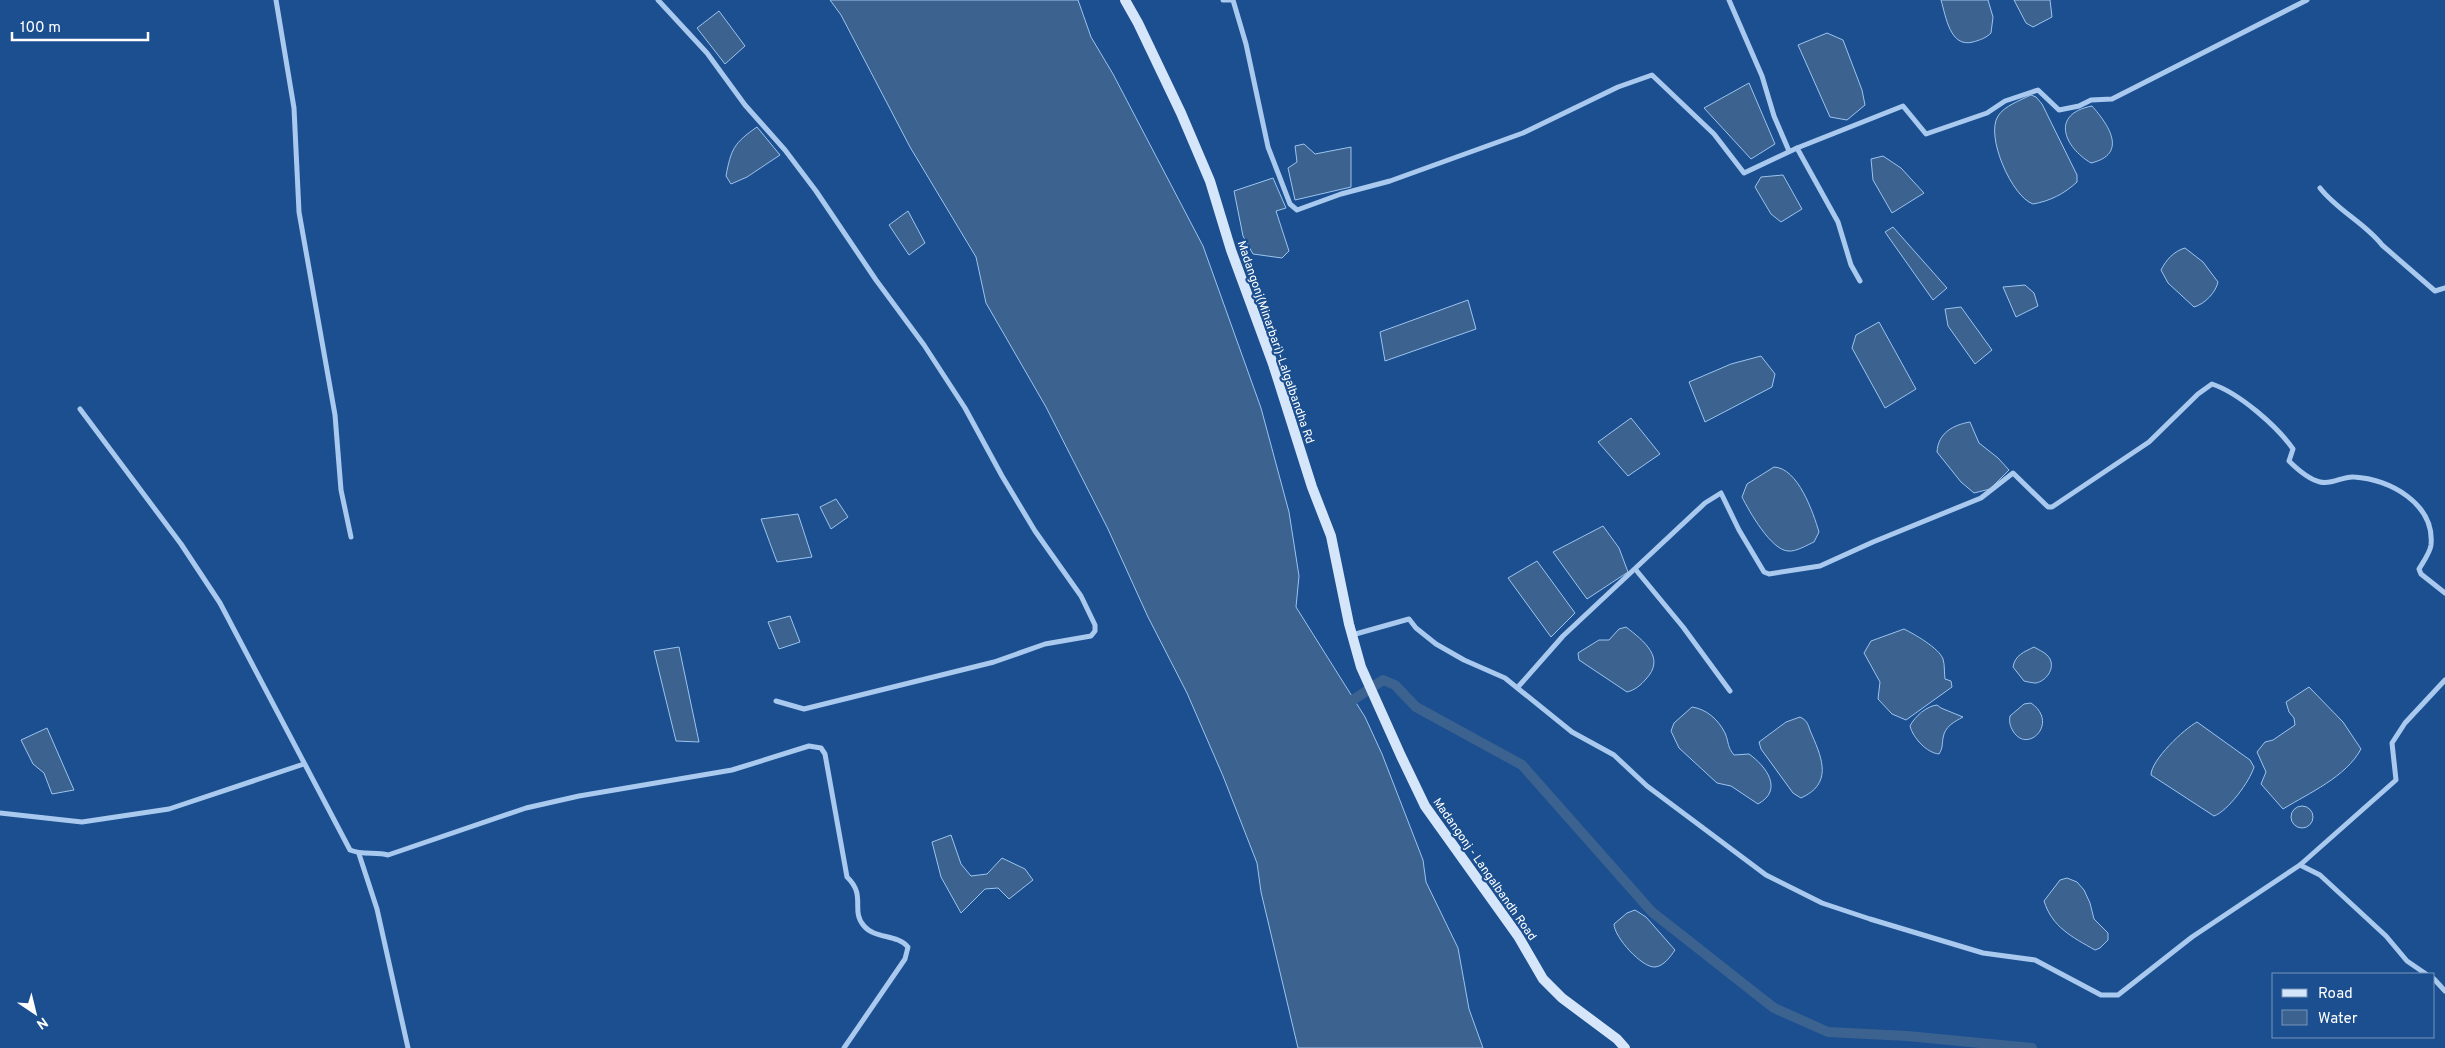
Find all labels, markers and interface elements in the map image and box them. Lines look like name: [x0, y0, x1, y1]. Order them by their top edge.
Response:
scale bar: [12, 10, 149, 42]
text: 100 m: [20, 19, 61, 38]
street label: Madangonj(Minarbari)-Lalgalbandha Rd: [1233, 239, 1317, 446]
street label: Madangonj - Langalbandh Road: [1429, 795, 1540, 944]
legend: [2272, 973, 2435, 1038]
text: Road: [2318, 985, 2353, 1004]
north arrow: [10, 988, 60, 1038]
text: Water: [2318, 1010, 2358, 1029]
text: N: [33, 1013, 51, 1032]

